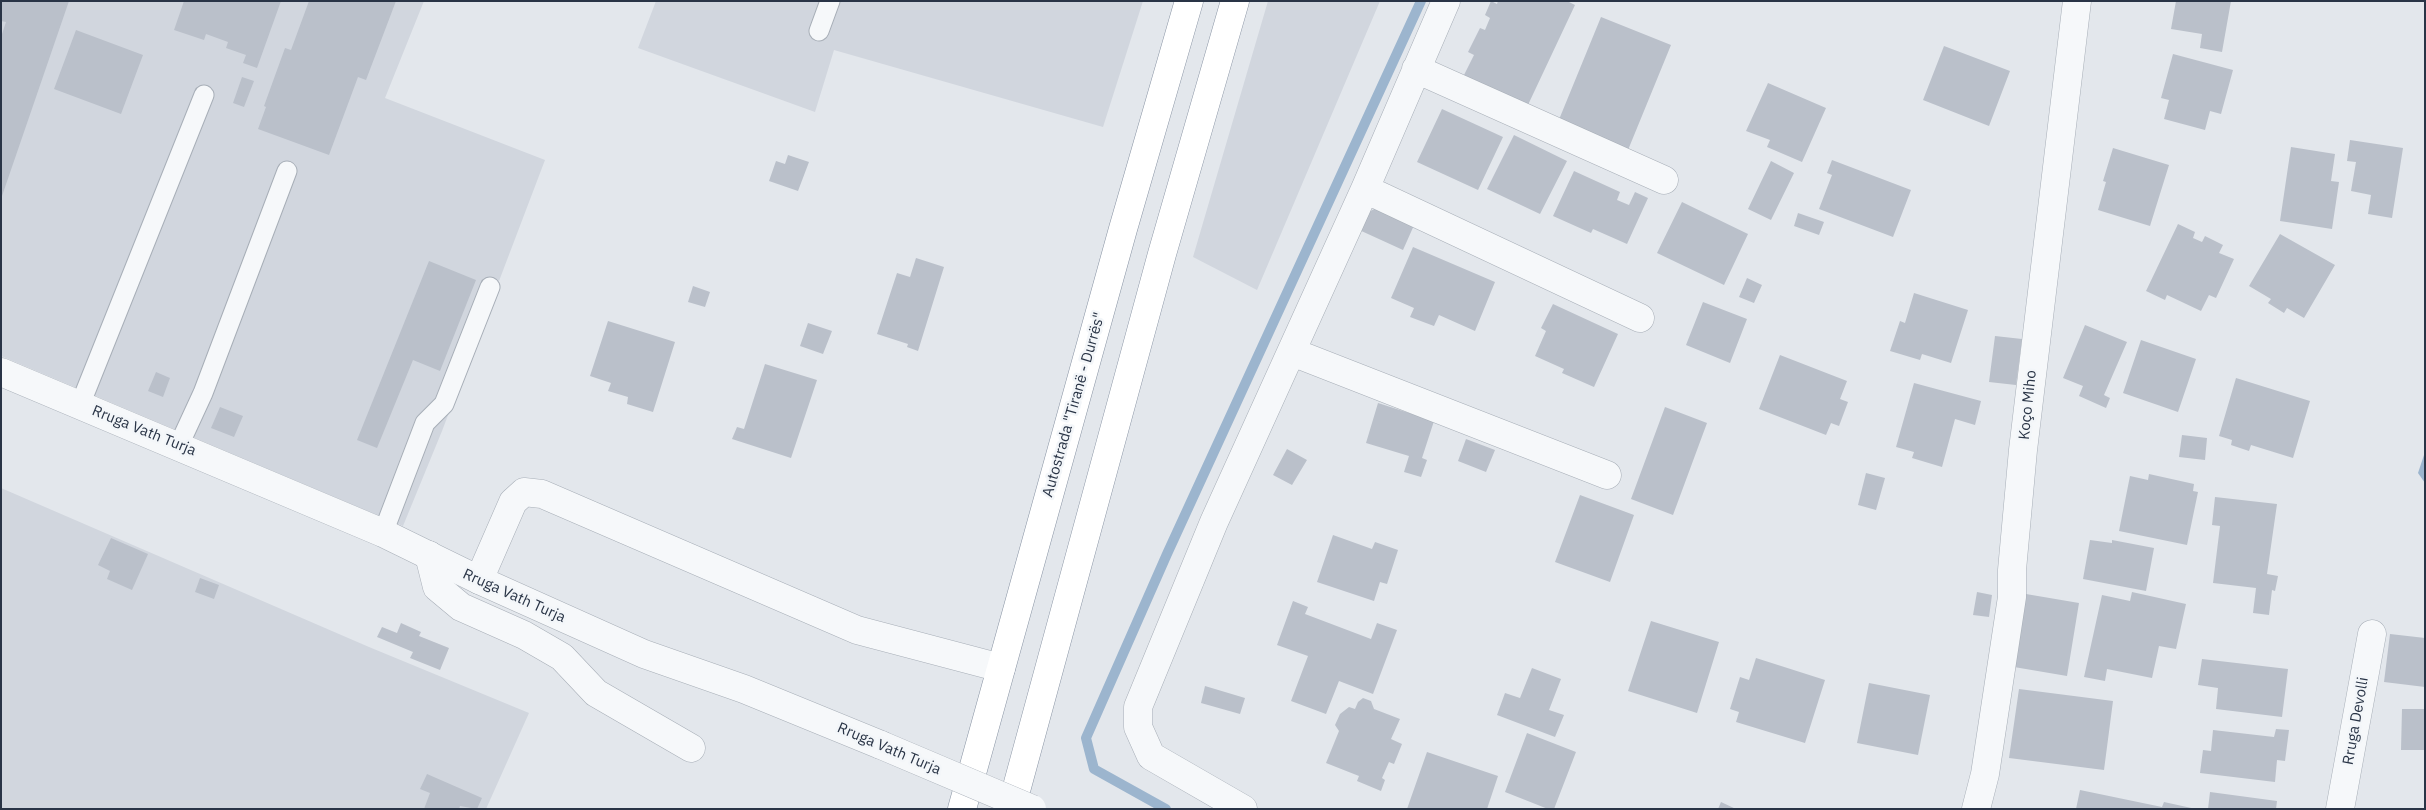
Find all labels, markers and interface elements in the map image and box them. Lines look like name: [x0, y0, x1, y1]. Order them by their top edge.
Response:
street label: Autostrada "Tiranë - Durrës": [1039, 311, 1109, 499]
street label: Koço Miho: [2015, 369, 2041, 441]
street label: Rruga Vath Turja: [89, 402, 199, 460]
street label: Rruga Vath Turja: [460, 565, 568, 627]
street label: Rruga Devolli: [2339, 676, 2373, 766]
street label: Rruga Vath Turja: [835, 719, 943, 779]

